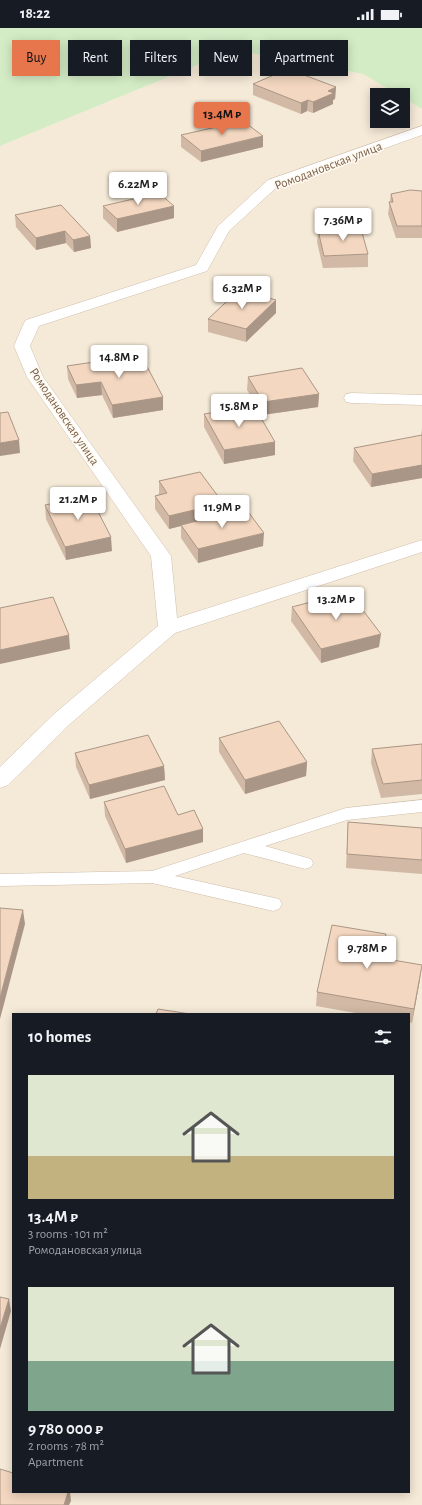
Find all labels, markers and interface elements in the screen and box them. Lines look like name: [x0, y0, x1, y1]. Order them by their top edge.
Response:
text: 18:22: [20, 6, 50, 21]
chip: Buy: [12, 40, 60, 76]
chip: Rent: [68, 40, 122, 76]
chip: Filters: [130, 40, 191, 76]
chip: New: [199, 40, 252, 76]
chip: Apartment: [260, 40, 348, 76]
map controls: [370, 88, 410, 128]
button: layers: [370, 88, 410, 128]
pin: 13.4M ₽: [185, 102, 259, 136]
text: 13.4M ₽: [203, 108, 241, 121]
street label: Ромодановская улица: [273, 140, 384, 193]
pin: 6.22M ₽: [101, 172, 175, 206]
text: 6.22M ₽: [118, 178, 158, 191]
pin: 7.36M ₽: [306, 208, 380, 242]
text: 7.36M ₽: [324, 214, 362, 227]
pin: 6.32M ₽: [205, 276, 279, 310]
text: 6.32M ₽: [222, 282, 262, 295]
pin: 14.8M ₽: [82, 345, 156, 379]
text: 14.8M ₽: [99, 351, 139, 364]
street label: Ромодановская улица: [26, 366, 101, 468]
pin: 15.8M ₽: [202, 394, 276, 428]
text: 15.8M ₽: [220, 400, 258, 413]
pin: 21.2M ₽: [41, 487, 115, 521]
text: 21.2M ₽: [59, 493, 97, 506]
pin: 11.9M ₽: [185, 495, 259, 529]
text: 11.9M ₽: [203, 501, 241, 514]
pin: 13.2M ₽: [299, 587, 373, 621]
text: 13.2M ₽: [317, 593, 355, 606]
pin: 9.78M ₽: [330, 936, 404, 970]
text: 9.78M ₽: [347, 942, 387, 955]
icon: filters: [372, 1026, 394, 1048]
text: 10 homes: [28, 1028, 91, 1045]
icon: home: [175, 1101, 247, 1173]
text: 13.4M ₽: [28, 1208, 78, 1225]
text: 3 rooms · 101 m²: [28, 1228, 108, 1241]
text: Ромодановская улица: [28, 1244, 142, 1257]
icon: home: [175, 1313, 247, 1385]
text: 9 780 000 ₽: [28, 1420, 103, 1437]
text: 2 rooms · 78 m²: [28, 1440, 104, 1453]
text: Apartment: [28, 1456, 83, 1469]

